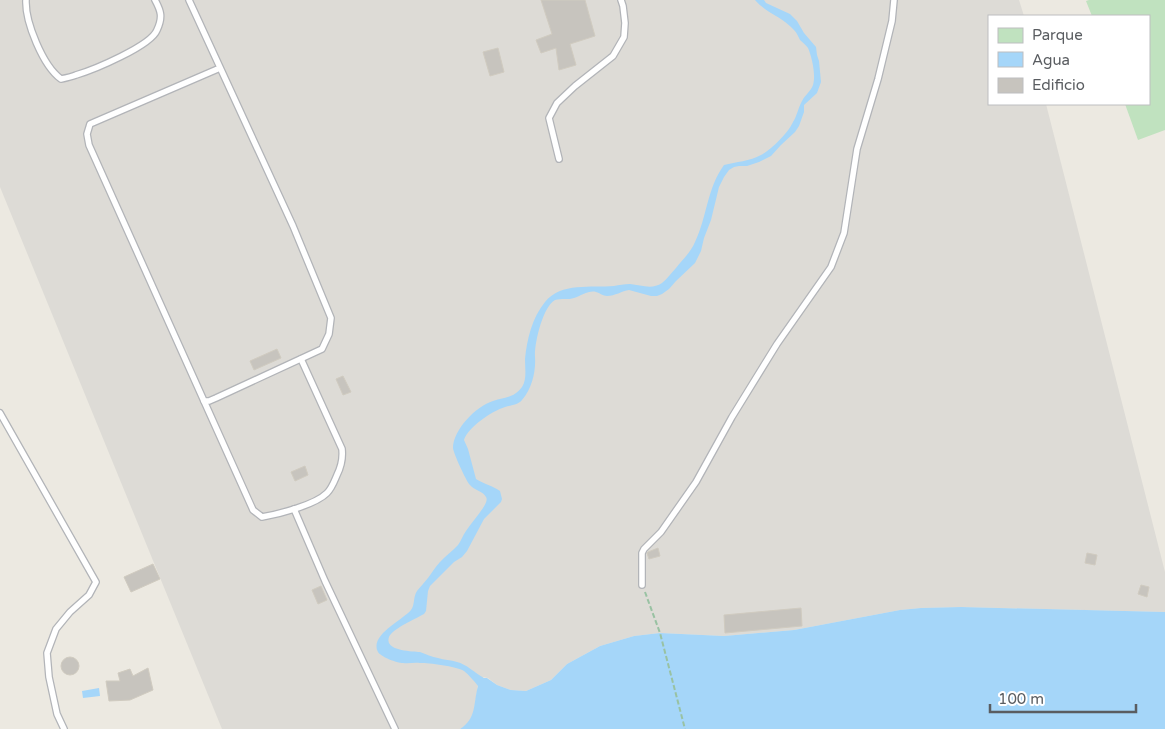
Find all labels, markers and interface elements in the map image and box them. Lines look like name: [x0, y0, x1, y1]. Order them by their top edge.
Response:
legend: [988, 15, 1150, 105]
text: Parque: [1032, 26, 1083, 44]
text: Agua: [1032, 51, 1070, 69]
text: Edificio: [1032, 76, 1085, 94]
scale bar: [990, 682, 1136, 714]
text: 100 m: [998, 690, 1044, 708]

